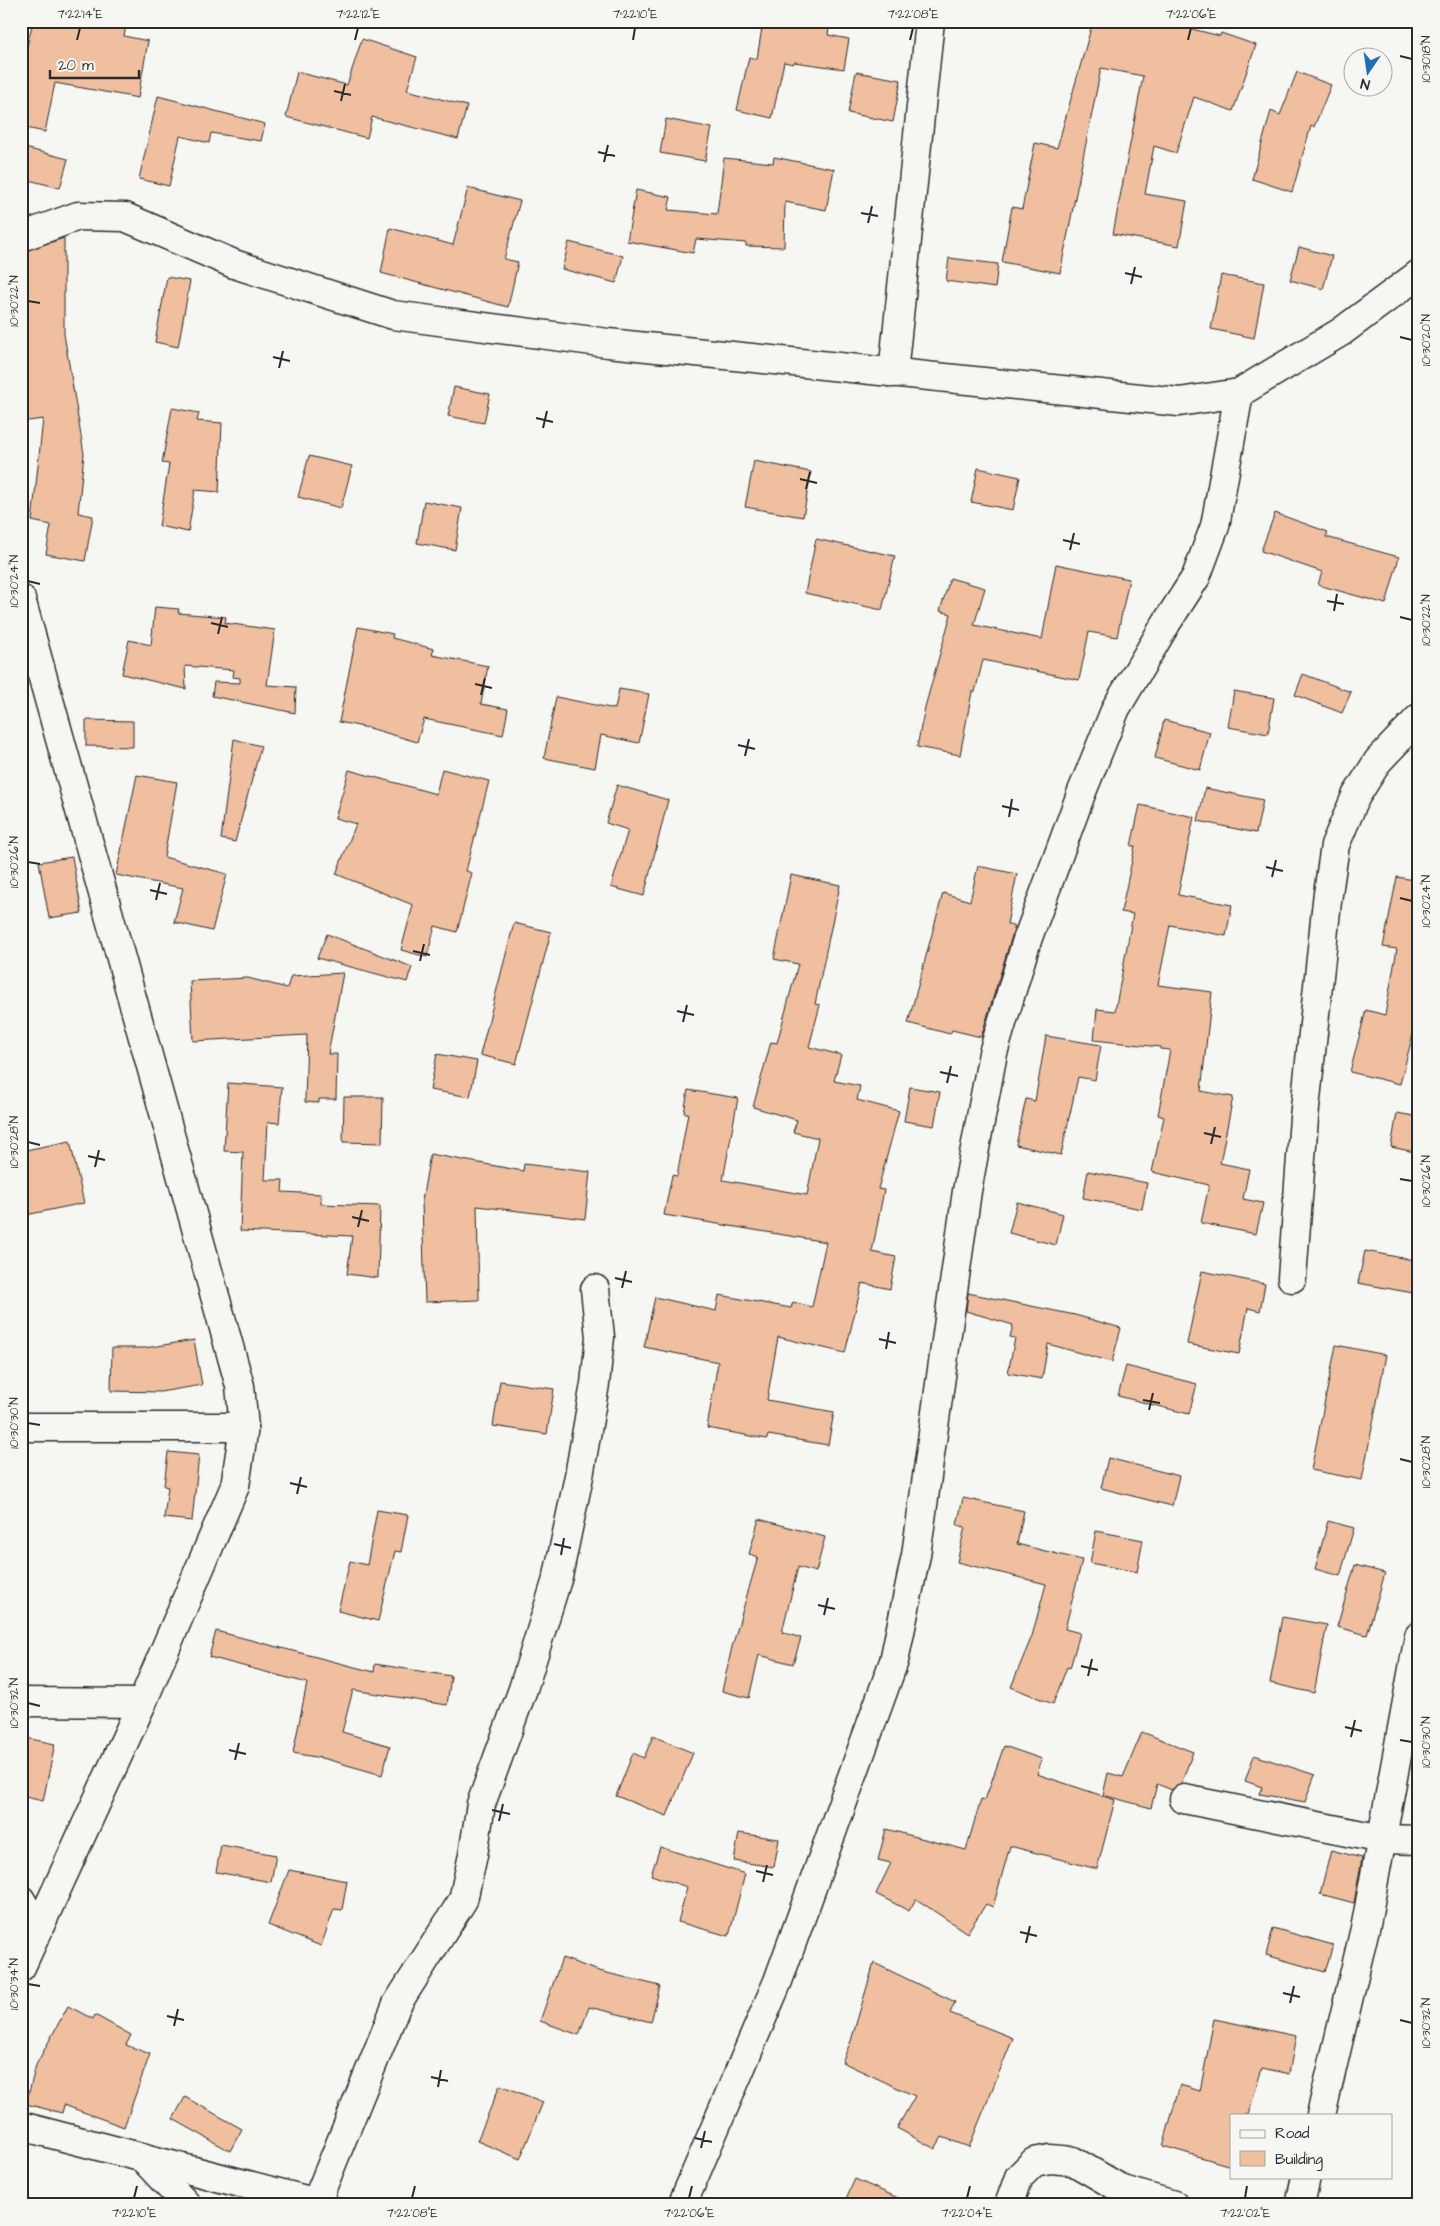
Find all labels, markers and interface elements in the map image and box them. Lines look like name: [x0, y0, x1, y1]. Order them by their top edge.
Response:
text: 7°22'14"E: [57, 6, 103, 23]
text: 7°22'12"E: [336, 6, 380, 23]
text: 7°22'10"E: [613, 6, 657, 23]
text: 7°22'08"E: [888, 6, 939, 23]
text: 7°22'06"E: [1166, 6, 1216, 23]
text: 10°30'18"N: [1418, 35, 1435, 83]
scale bar: [50, 48, 139, 80]
north arrow: [1342, 48, 1392, 98]
text: 20 m: [58, 55, 94, 76]
text: N: [1359, 73, 1372, 94]
text: 10°30'22"N: [6, 275, 23, 327]
text: 10°30'20"N: [1418, 313, 1435, 366]
text: 10°30'24"N: [6, 554, 23, 607]
text: 10°30'22"N: [1418, 594, 1435, 646]
text: 10°30'26"N: [6, 835, 23, 888]
text: 10°30'24"N: [1418, 874, 1435, 927]
text: 10°30'28"N: [6, 1115, 23, 1168]
text: 10°30'26"N: [1418, 1154, 1435, 1207]
text: 10°30'30"N: [6, 1397, 23, 1449]
text: 10°30'28"N: [1418, 1435, 1435, 1488]
text: 10°30'32"N: [6, 1677, 23, 1728]
text: 10°30'30"N: [1418, 1716, 1435, 1768]
text: 10°30'34"N: [6, 1958, 23, 2010]
text: 10°30'32"N: [1418, 1997, 1435, 2048]
legend: [1230, 2114, 1392, 2178]
text: Road: [1275, 2123, 1310, 2144]
text: Building: [1275, 2149, 1323, 2171]
text: 7°22'10"E: [112, 2205, 156, 2222]
text: 7°22'08"E: [387, 2205, 438, 2222]
text: 7°22'06"E: [664, 2205, 714, 2222]
text: 7°22'04"E: [941, 2205, 993, 2222]
text: 7°22'02"E: [1220, 2205, 1270, 2222]

